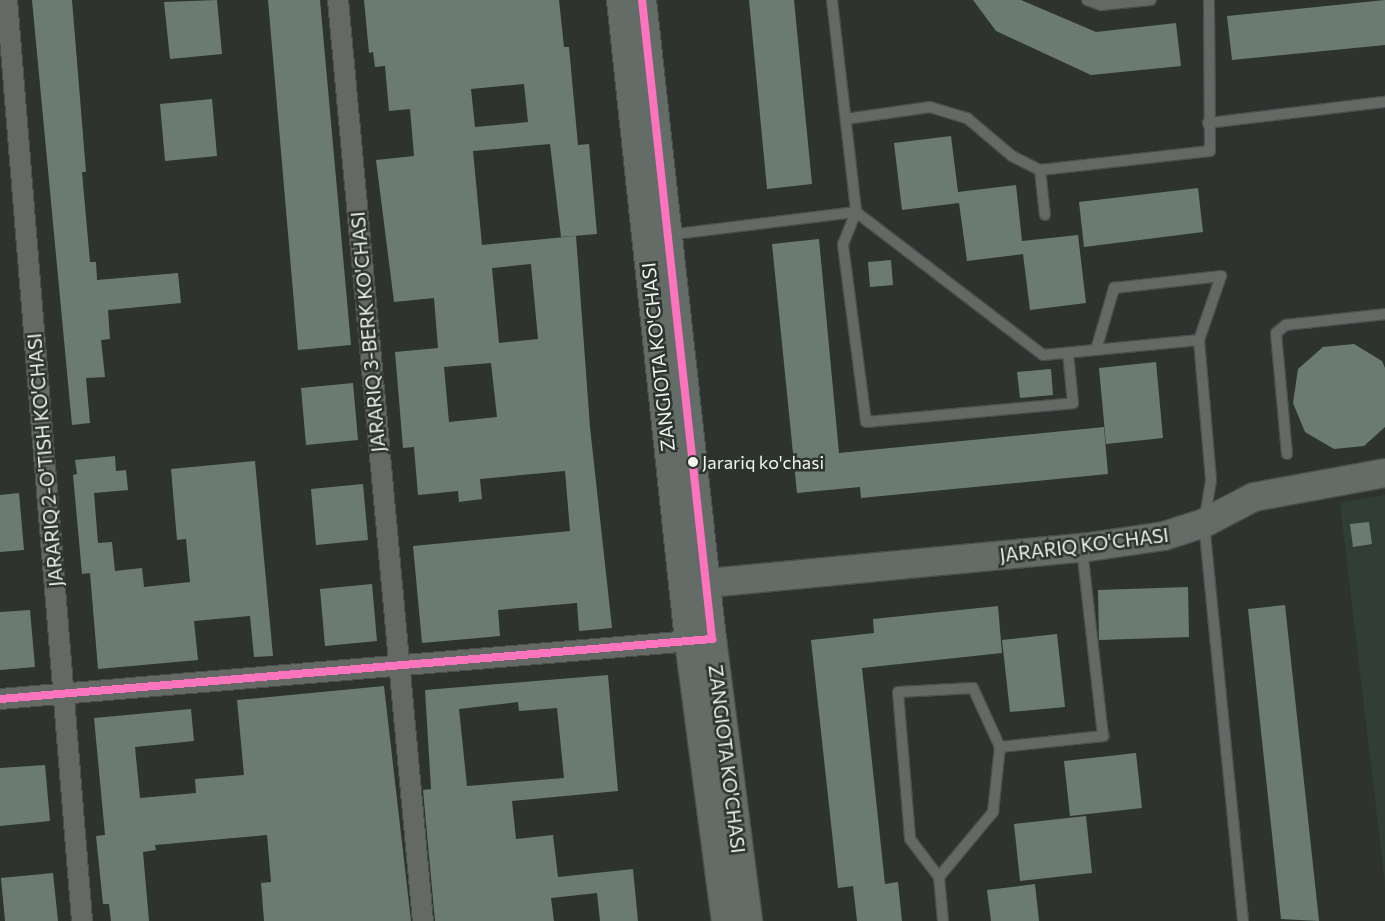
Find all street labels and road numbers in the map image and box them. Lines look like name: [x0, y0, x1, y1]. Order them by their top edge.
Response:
street label: JARARIQ 3-BERK KO'CHASI: [346, 211, 390, 453]
street label: ZANGIOTA KO'CHASI: [637, 261, 679, 453]
street label: JARARIQ 2-O'TISH KO'CHASI: [23, 332, 67, 588]
street label: JARARIQ KO'CHASI: [998, 523, 1170, 567]
street label: ZANGIOTA KO'CHASI: [704, 663, 750, 855]

